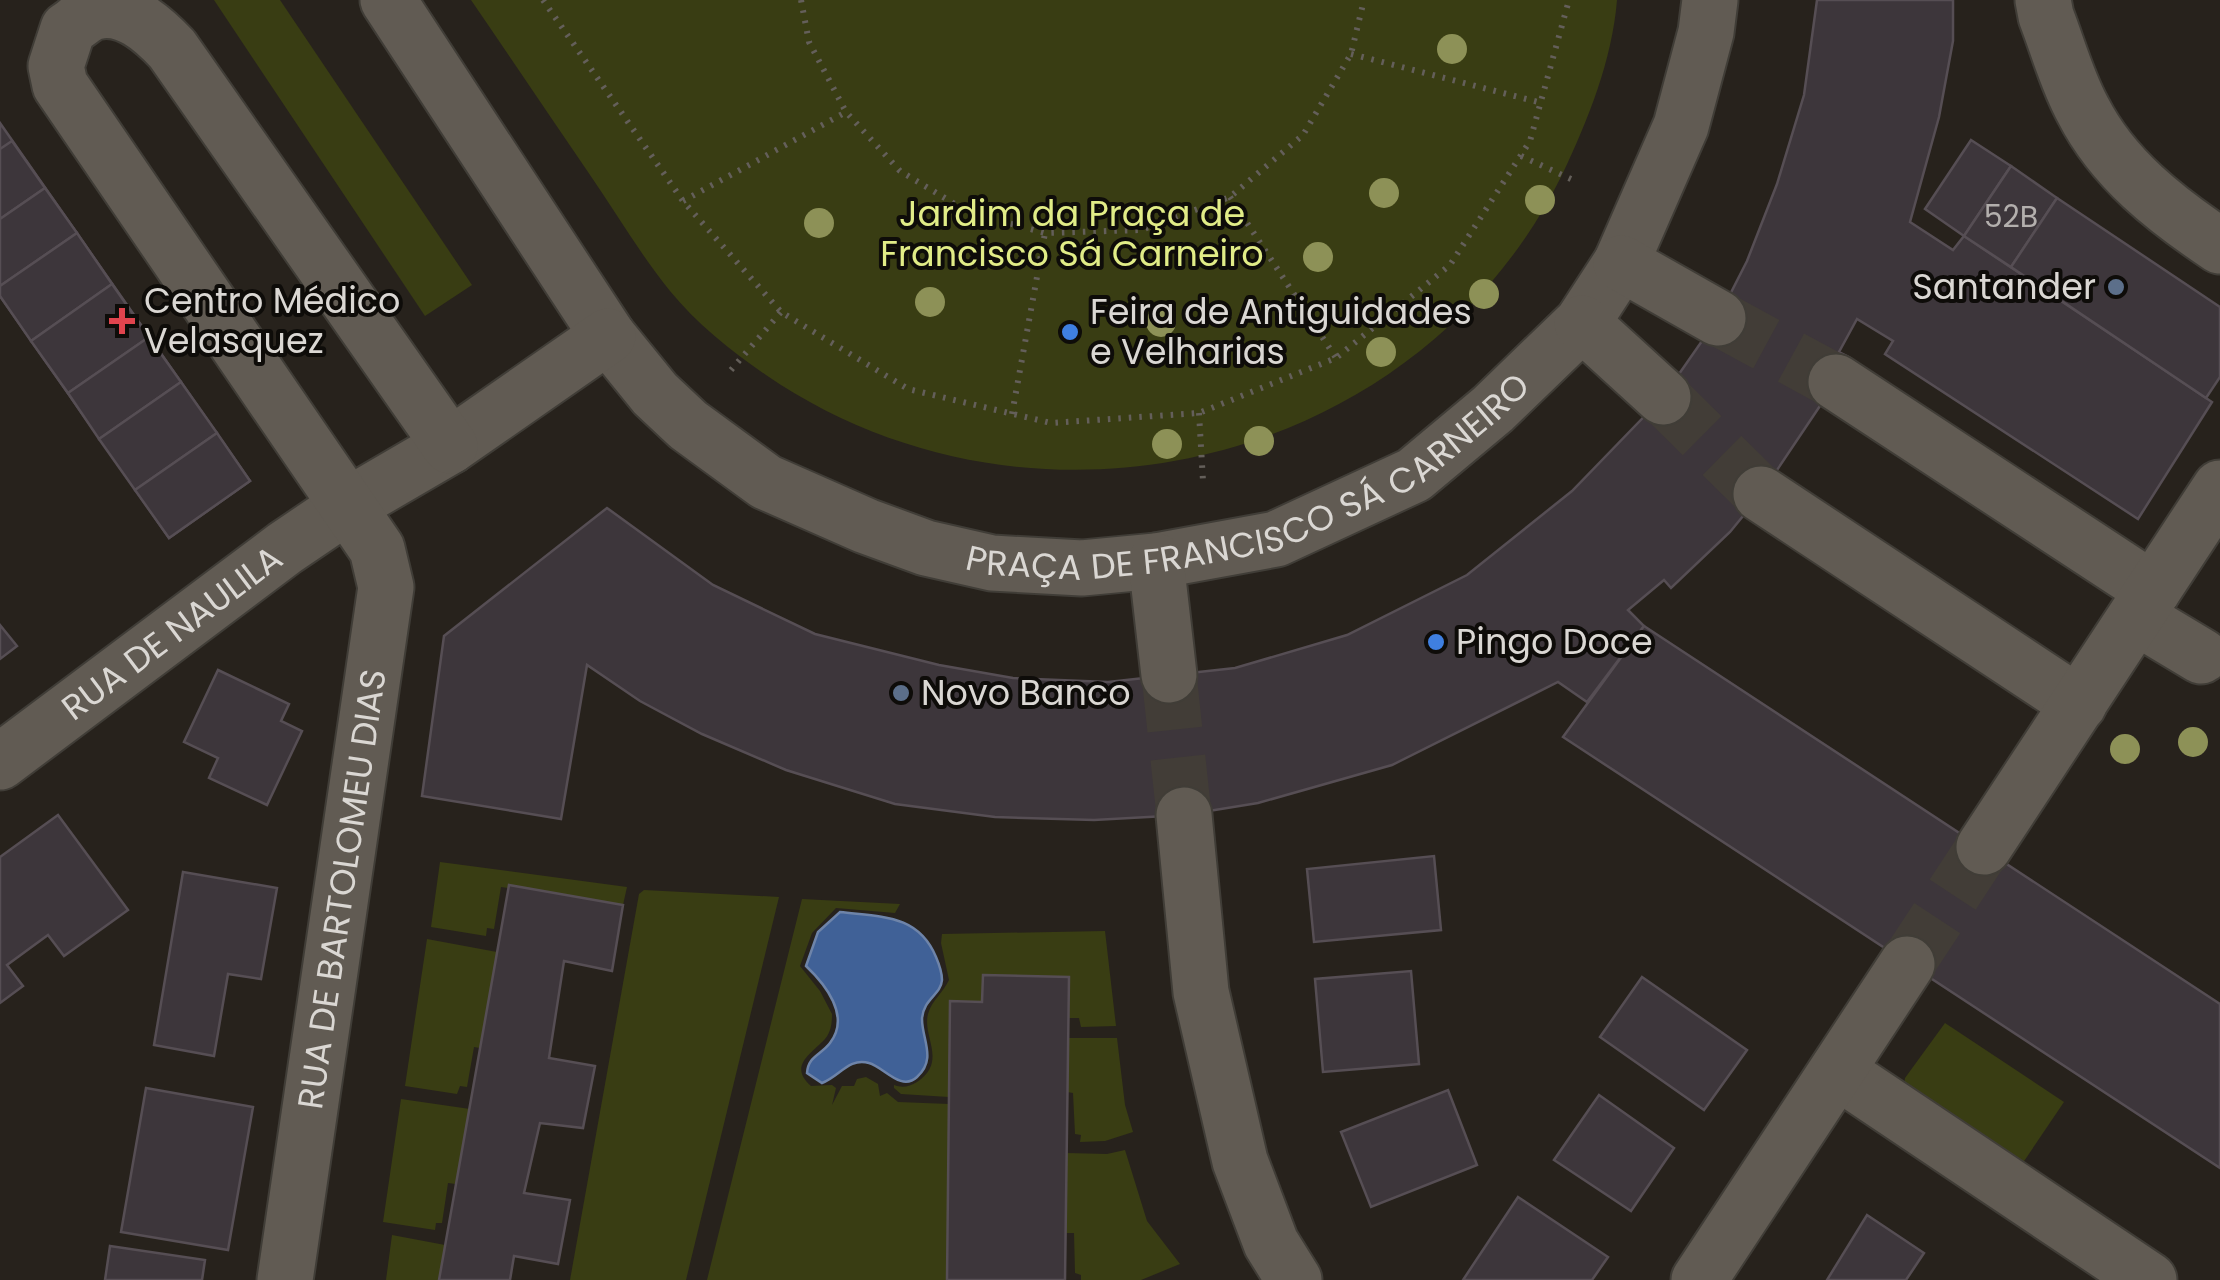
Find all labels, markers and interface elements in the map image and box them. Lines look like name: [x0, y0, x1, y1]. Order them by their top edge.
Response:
park label: Jardim da Praça de Francisco Sá Carneiro: [880, 189, 1264, 278]
house number: 52B: [1984, 195, 2038, 238]
place label: Santander: [1912, 262, 2096, 311]
place label: Centro Médico Velasquez: [144, 276, 400, 365]
marker: Santander: [2105, 276, 2127, 298]
place label: Feira de Antiguidades e Velharias: [1090, 287, 1472, 376]
marker: Centro Médico Velasquez: [109, 308, 135, 334]
marker: Feira de Antiguidades e Velharias: [1059, 321, 1081, 343]
street label: PRAÇA DE FRANCISCO SÁ CARNEIRO: [961, 362, 1540, 592]
street label: RUA DE NAULILA: [51, 534, 292, 731]
place label: Pingo Doce: [1456, 617, 1653, 666]
marker: Pingo Doce: [1425, 631, 1447, 653]
street label: RUA DE BARTOLOMEU DIAS: [285, 666, 398, 1112]
place label: Novo Banco: [921, 668, 1131, 717]
marker: Novo Banco: [890, 682, 912, 704]

